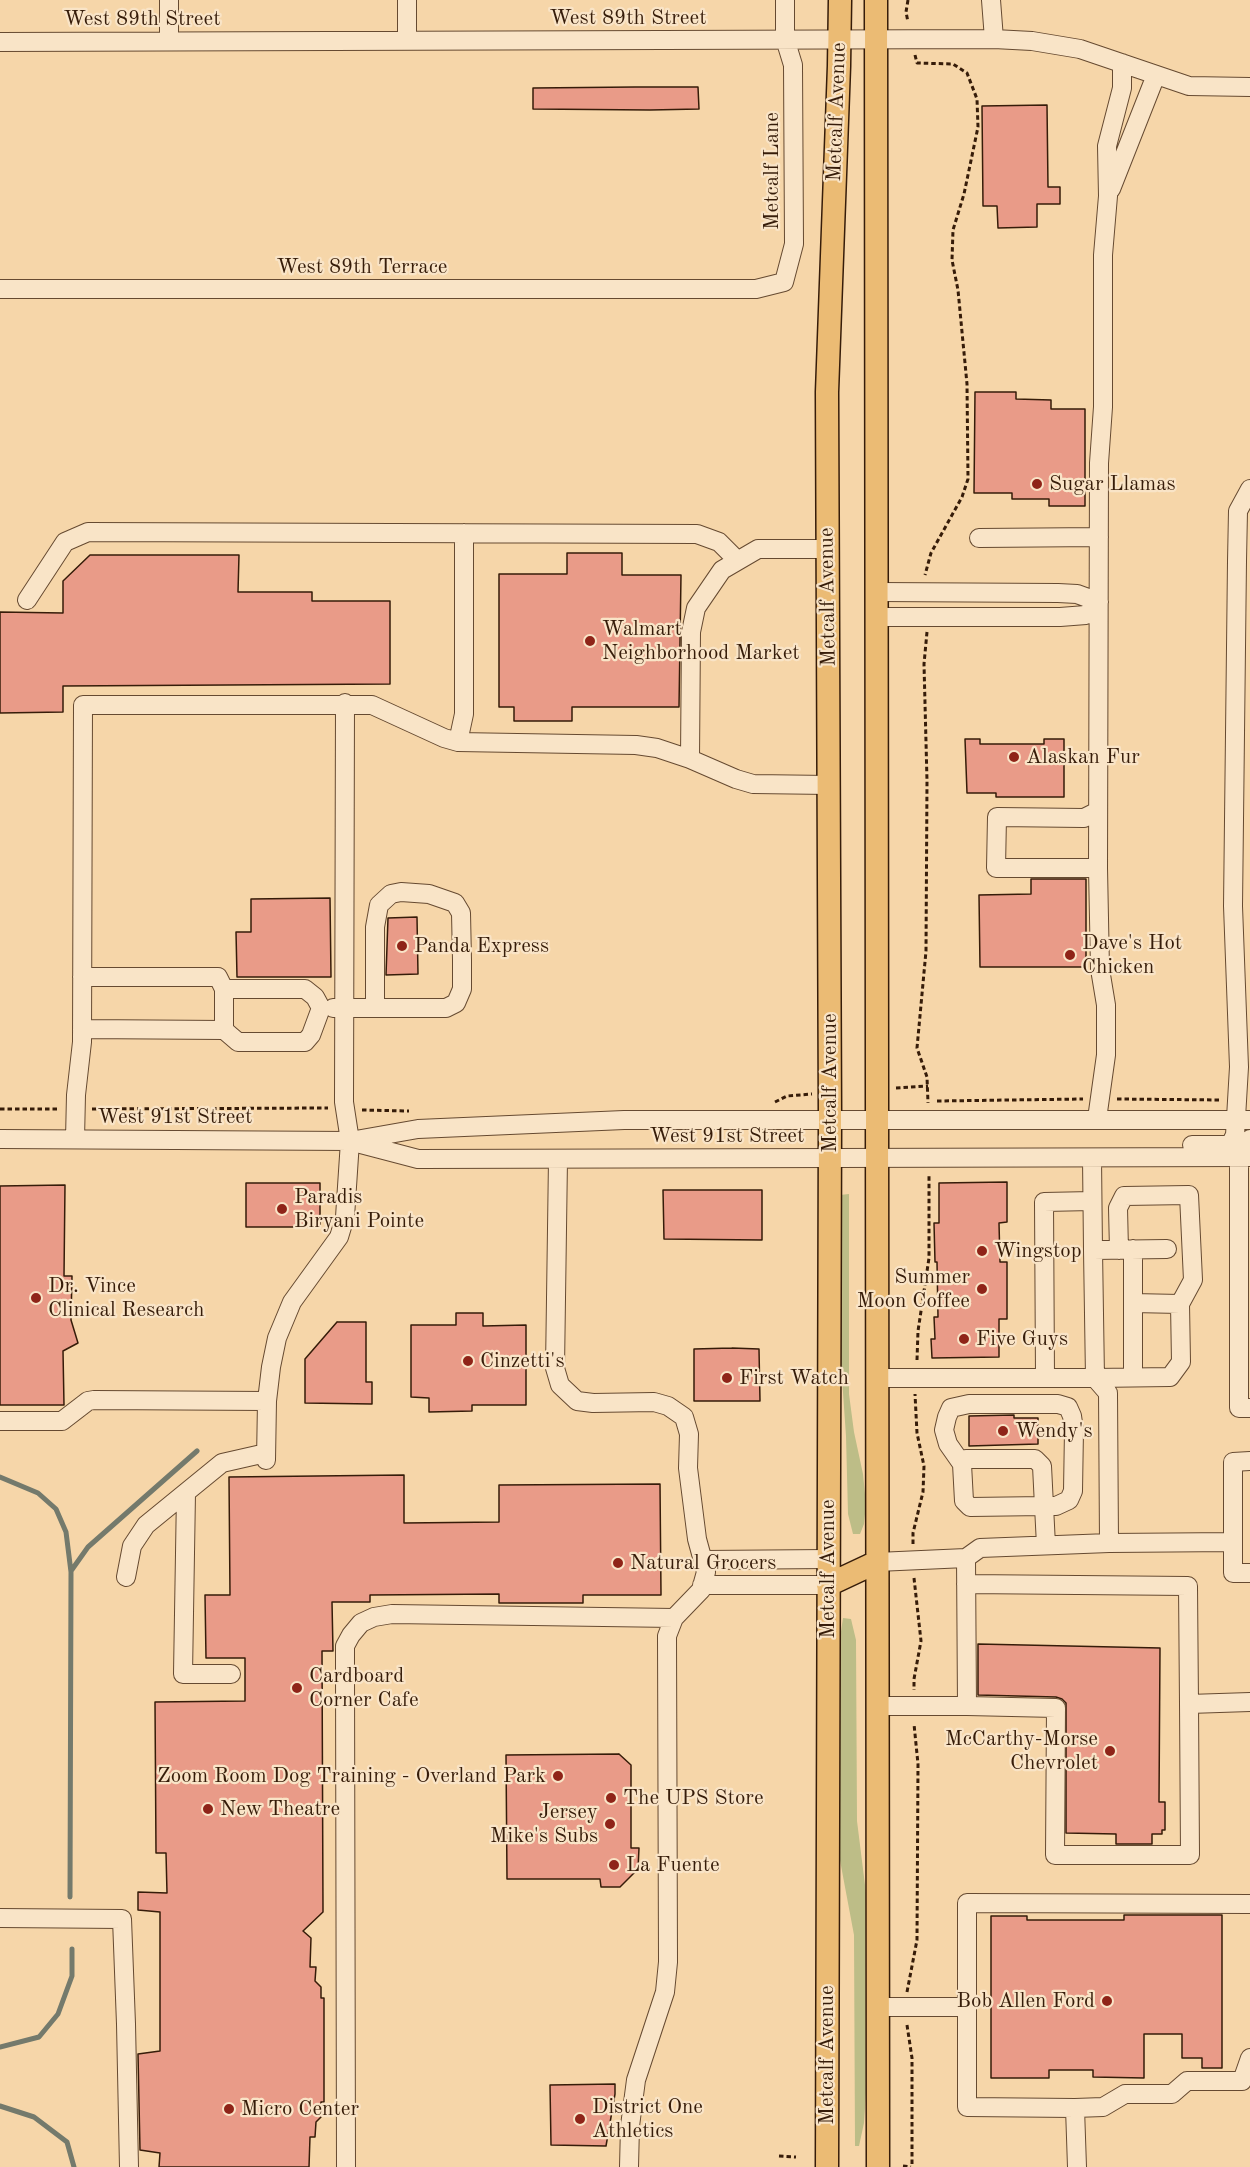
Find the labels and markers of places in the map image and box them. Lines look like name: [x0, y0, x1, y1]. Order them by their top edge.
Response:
place label: Sugar Llamas: [1049, 471, 1176, 497]
marker: Sugar Llamas: [1030, 477, 1044, 491]
place label: Walmart Neighborhood Market: [602, 616, 800, 666]
marker: Walmart Neighborhood Market: [583, 634, 597, 648]
place label: Alaskan Fur: [1026, 744, 1140, 770]
marker: Alaskan Fur: [1007, 750, 1021, 764]
place label: Dave's Hot Chicken: [1082, 930, 1182, 980]
place label: Panda Express: [414, 933, 549, 959]
marker: Panda Express: [395, 939, 409, 953]
marker: Dave's Hot Chicken: [1063, 948, 1077, 962]
place label: Paradis Biryani Pointe: [294, 1184, 424, 1234]
marker: Paradis Biryani Pointe: [275, 1202, 289, 1216]
place label: Wingstop: [994, 1238, 1082, 1264]
marker: Wingstop: [975, 1244, 989, 1258]
place label: Summer Moon Coffee: [857, 1264, 970, 1314]
place label: Dr. Vince Clinical Research: [48, 1273, 205, 1323]
marker: Summer Moon Coffee: [975, 1282, 989, 1296]
marker: Dr. Vince Clinical Research: [29, 1291, 43, 1305]
place label: Five Guys: [976, 1326, 1068, 1352]
marker: Five Guys: [957, 1332, 971, 1346]
place label: Cinzetti's: [480, 1348, 565, 1374]
marker: Cinzetti's: [461, 1354, 475, 1368]
place label: First Watch: [739, 1365, 849, 1391]
marker: First Watch: [720, 1371, 734, 1385]
place label: Wendy's: [1015, 1418, 1093, 1444]
marker: Wendy's: [996, 1424, 1010, 1438]
place label: Natural Grocers: [630, 1550, 776, 1576]
marker: Natural Grocers: [611, 1556, 625, 1570]
place label: Cardboard Corner Cafe: [309, 1663, 419, 1713]
marker: Cardboard Corner Cafe: [290, 1681, 304, 1695]
place label: McCarthy-Morse Chevrolet: [945, 1726, 1098, 1776]
marker: McCarthy-Morse Chevrolet: [1103, 1744, 1117, 1758]
place label: Zoom Room Dog Training - Overland Park: [157, 1763, 546, 1789]
marker: Zoom Room Dog Training - Overland Park: [551, 1769, 565, 1783]
place label: The UPS Store: [623, 1785, 764, 1811]
marker: The UPS Store: [604, 1791, 618, 1805]
place label: New Theatre: [220, 1796, 340, 1822]
place label: Jersey Mike's Subs: [490, 1799, 598, 1849]
marker: New Theatre: [201, 1802, 215, 1816]
marker: Jersey Mike's Subs: [603, 1817, 617, 1831]
place label: La Fuente: [626, 1852, 720, 1878]
marker: La Fuente: [607, 1858, 621, 1872]
place label: Bob Allen Ford: [957, 1988, 1095, 2014]
marker: Bob Allen Ford: [1100, 1994, 1114, 2008]
place label: District One Athletics: [592, 2094, 703, 2144]
place label: Micro Center: [241, 2096, 359, 2122]
marker: Micro Center: [222, 2102, 236, 2116]
marker: District One Athletics: [573, 2112, 587, 2126]

